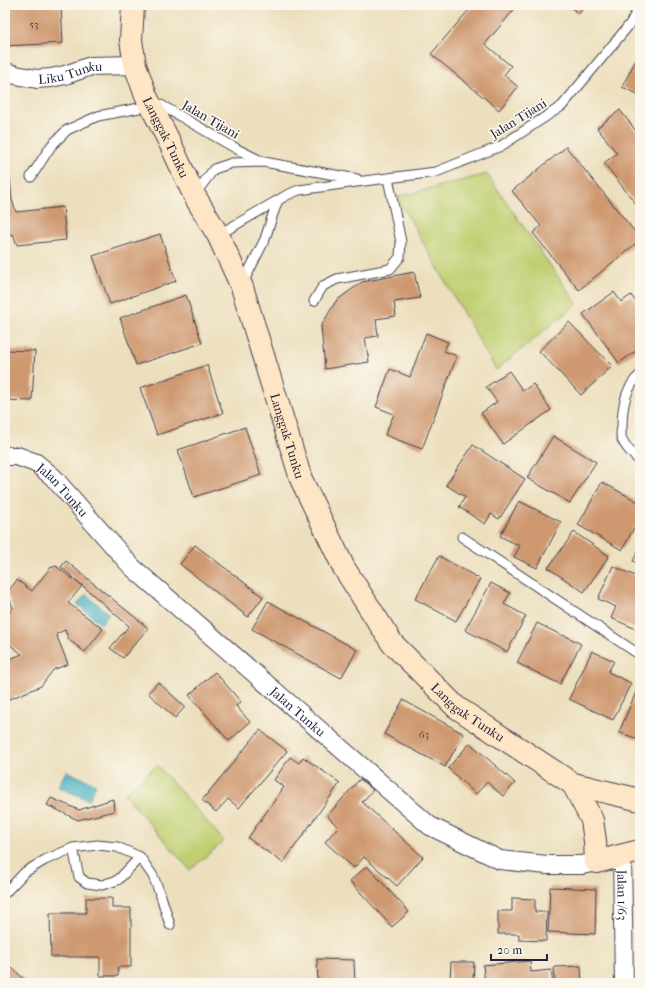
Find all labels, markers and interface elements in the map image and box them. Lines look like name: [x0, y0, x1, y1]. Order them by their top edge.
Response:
house number: 53: [29, 18, 39, 31]
street label: Liku Tunku: [38, 59, 103, 87]
street label: Langgak Tunku: [140, 94, 192, 181]
street label: Jalan Tijani: [486, 95, 549, 142]
street label: Jalan Tijani: [179, 97, 242, 142]
street label: Langgak Tunku: [267, 392, 308, 481]
street label: Jalan Tunku: [33, 459, 92, 520]
street label: Langgak Tunku: [428, 680, 508, 745]
street label: Jalan Tunku: [266, 683, 329, 740]
house number: 63: [419, 728, 429, 741]
street label: Jalan 1/63: [614, 868, 630, 921]
scale bar: [491, 936, 547, 962]
text: 20 m: [497, 943, 522, 957]

